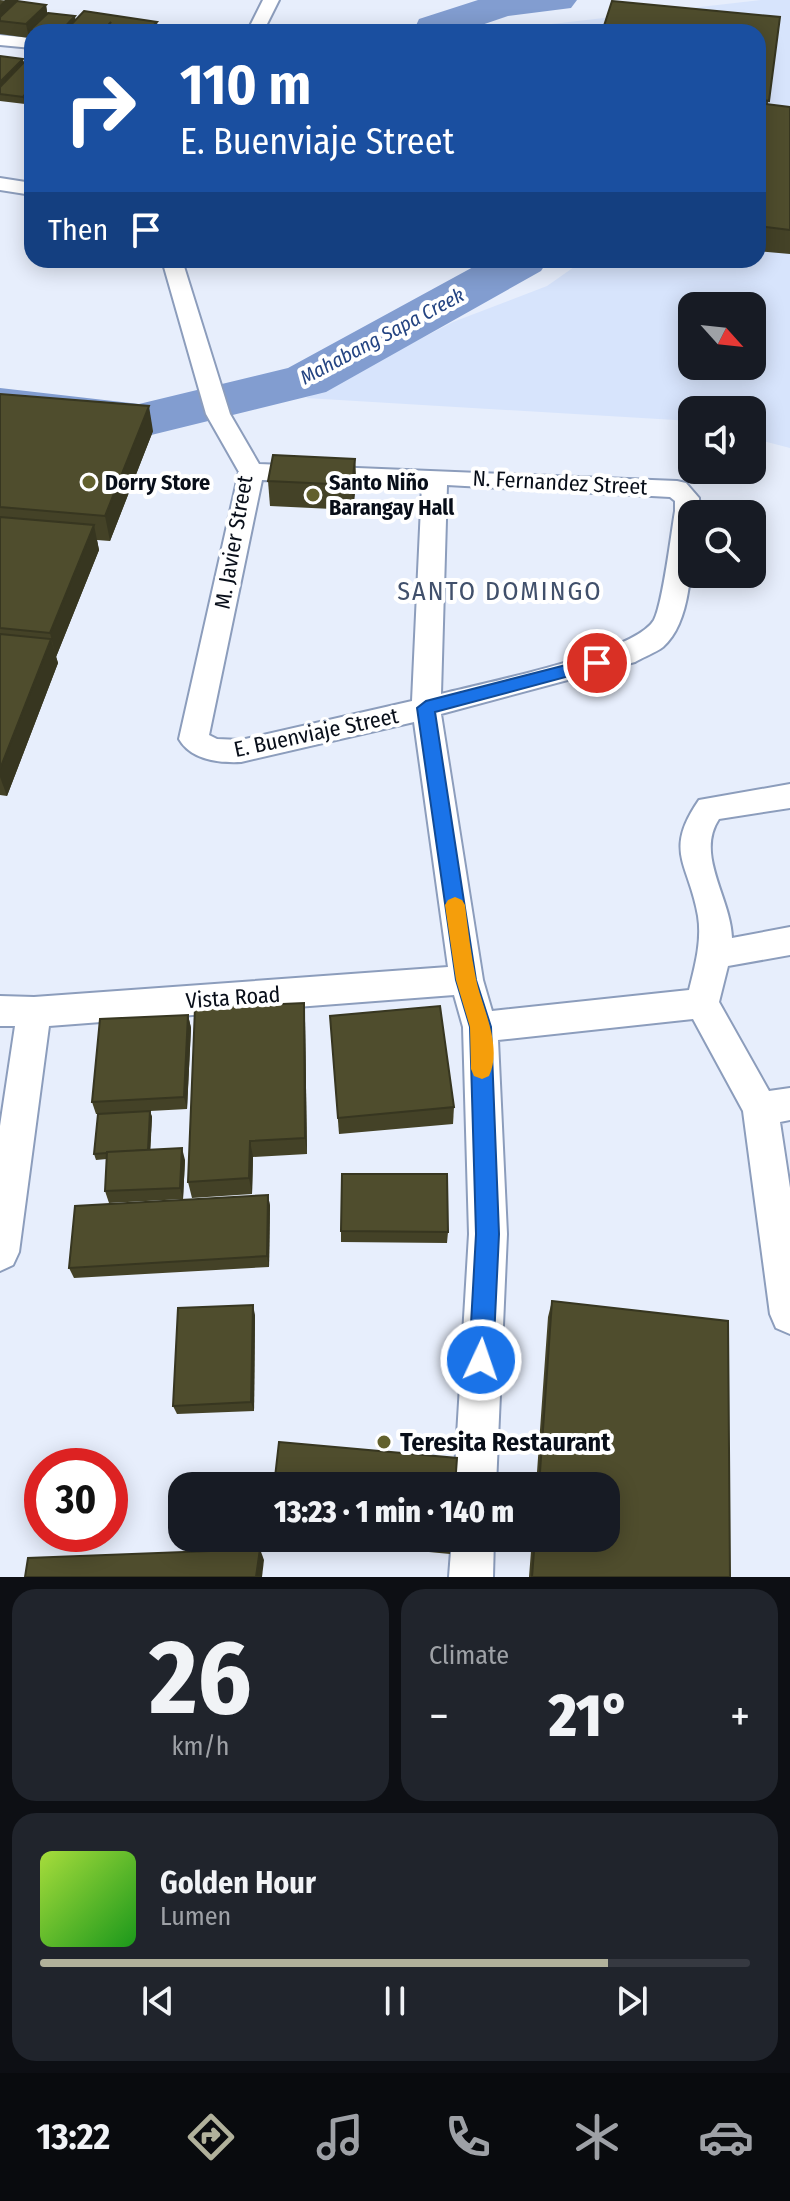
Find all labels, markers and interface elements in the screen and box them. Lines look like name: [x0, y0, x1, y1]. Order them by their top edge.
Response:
text: 110 m: [180, 52, 311, 119]
icon: right: [48, 56, 152, 160]
text: E. Buenviaje Street: [180, 120, 454, 164]
icon: arrive: [124, 208, 168, 252]
text: Then: [48, 212, 108, 248]
water label: Mahabang Sapa Creek: [296, 283, 468, 389]
north arrow: [678, 292, 766, 380]
map controls: [678, 292, 766, 588]
button: sound: [678, 396, 766, 484]
street label: N. Fernandez Street: [472, 464, 649, 501]
place label: Dorry Store: [105, 469, 210, 496]
place label: Santo Niño Barangay Hall: [329, 469, 455, 521]
street label: M. Javier Street: [208, 472, 259, 611]
marker: Dorry Store: [80, 473, 98, 491]
marker: Santo Niño Barangay Hall: [304, 486, 322, 504]
button: search: [678, 500, 766, 588]
district label: SANTO DOMINGO: [397, 576, 603, 607]
pin: [563, 629, 631, 697]
icon: arrive: [575, 641, 619, 685]
street label: E. Buenviaje Street: [231, 702, 402, 763]
street label: Vista Road: [185, 981, 281, 1014]
position arrow: [439, 1318, 523, 1402]
place label: Teresita Restaurant: [400, 1427, 611, 1458]
marker: Teresita Restaurant: [375, 1433, 393, 1451]
speed limit sign: 30: [24, 1448, 128, 1552]
text: 13:23 · 1 min · 140 m: [274, 1494, 514, 1530]
text: 26: [149, 1616, 252, 1741]
text: Climate: [429, 1640, 509, 1671]
text: 21°: [549, 1680, 630, 1752]
text: −: [429, 1690, 449, 1743]
text: +: [730, 1690, 750, 1743]
text: km/h: [172, 1731, 229, 1762]
text: Golden Hour: [160, 1865, 316, 1901]
text: Lumen: [160, 1901, 231, 1932]
icon: previous: [136, 1979, 180, 2023]
icon: pause: [373, 1979, 417, 2023]
icon: next: [610, 1979, 654, 2023]
icon: directions: [183, 2109, 239, 2165]
icon: music: [312, 2109, 368, 2165]
icon: phone: [440, 2109, 496, 2165]
icon: climate: [569, 2109, 625, 2165]
icon: car: [698, 2109, 754, 2165]
text: 13:22: [36, 2115, 110, 2159]

